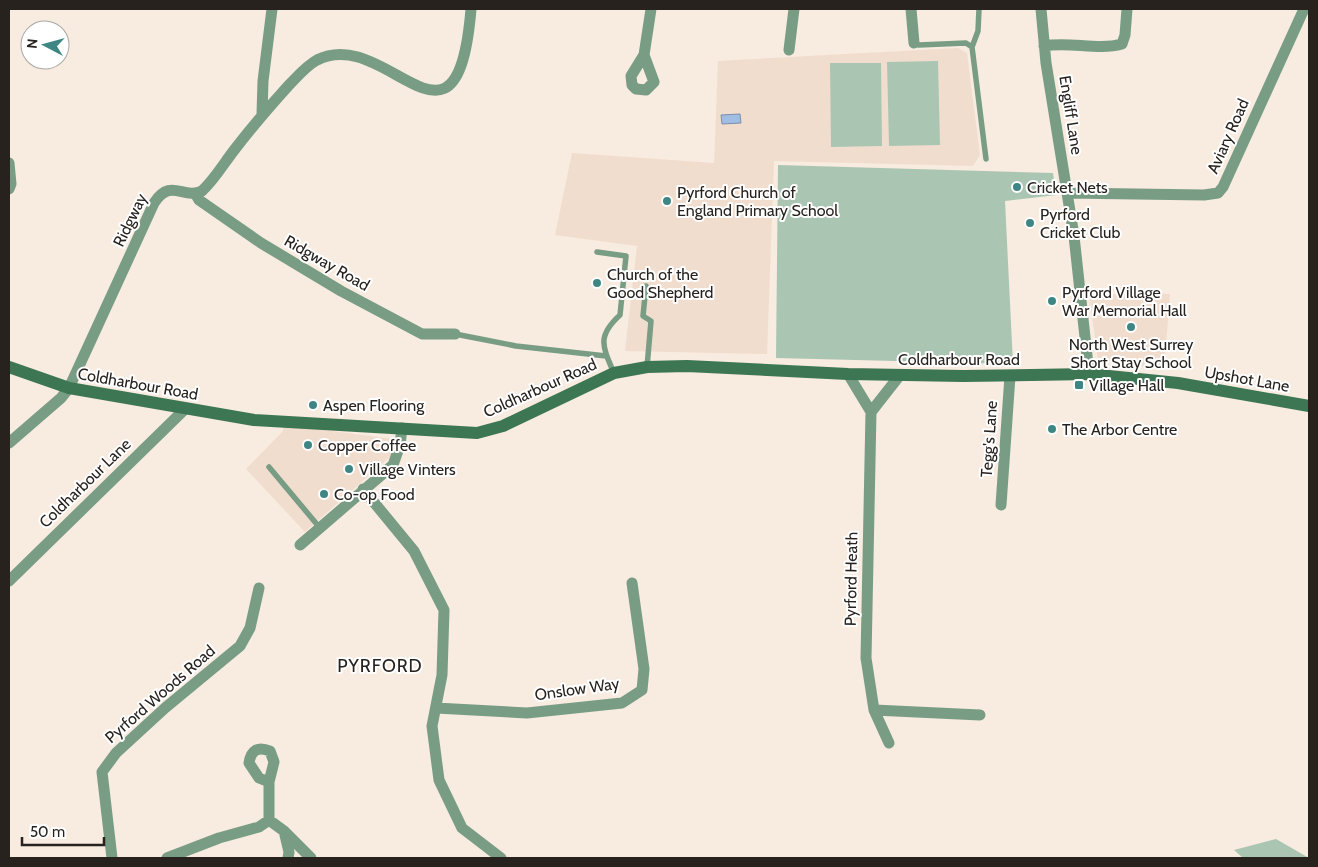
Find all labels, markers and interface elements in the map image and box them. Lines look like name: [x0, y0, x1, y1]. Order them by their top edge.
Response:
north arrow: [20, 20, 70, 70]
text: N: [23, 38, 42, 50]
street label: Engliff Lane: [1055, 74, 1087, 156]
street label: Aviary Road: [1203, 96, 1253, 176]
place label: Cricket Nets: [1027, 178, 1108, 197]
marker: Cricket Nets: [1011, 181, 1023, 193]
place label: Pyrford Church of England Primary School: [677, 183, 838, 220]
street label: Ridgway: [109, 190, 151, 250]
marker: Pyrford Church of England Primary School: [661, 195, 673, 207]
place label: Pyrford Cricket Club: [1040, 205, 1120, 242]
marker: Pyrford Cricket Club: [1024, 217, 1036, 229]
street label: Ridgway Road: [281, 231, 373, 295]
place label: Church of the Good Shepherd: [607, 265, 713, 302]
marker: Church of the Good Shepherd: [591, 277, 603, 289]
place label: Pyrford Village War Memorial Hall: [1062, 283, 1187, 320]
marker: Pyrford Village War Memorial Hall: [1046, 295, 1058, 307]
marker: North West Surrey Short Stay School: [1125, 321, 1137, 333]
place label: North West Surrey Short Stay School: [1069, 335, 1193, 372]
street label: Coldharbour Road: [898, 350, 1020, 369]
street label: Coldharbour Road: [480, 355, 600, 421]
street label: Upshot Lane: [1203, 362, 1291, 396]
street label: Coldharbour Road: [76, 364, 200, 404]
place label: Village Hall: [1089, 376, 1164, 395]
marker: Village Hall: [1073, 379, 1085, 391]
place label: Aspen Flooring: [323, 396, 425, 415]
marker: Aspen Flooring: [307, 399, 319, 411]
street label: Tegg's Lane: [977, 400, 1001, 478]
place label: The Arbor Centre: [1062, 420, 1177, 439]
marker: The Arbor Centre: [1046, 423, 1058, 435]
street label: Coldharbour Lane: [35, 434, 135, 532]
place label: Copper Coffee: [318, 436, 416, 455]
marker: Copper Coffee: [302, 439, 314, 451]
place label: Village Vinters: [359, 460, 456, 479]
marker: Village Vinters: [343, 463, 355, 475]
place label: Co-op Food: [334, 485, 415, 504]
marker: Co-op Food: [318, 488, 330, 500]
street label: Pyrford Heath: [841, 532, 861, 626]
street label: Pyrford Woods Road: [101, 641, 219, 747]
district label: PYRFORD: [337, 655, 423, 677]
street label: Onslow Way: [533, 674, 621, 704]
scale bar: [22, 814, 105, 846]
text: 50 m: [30, 823, 65, 841]

